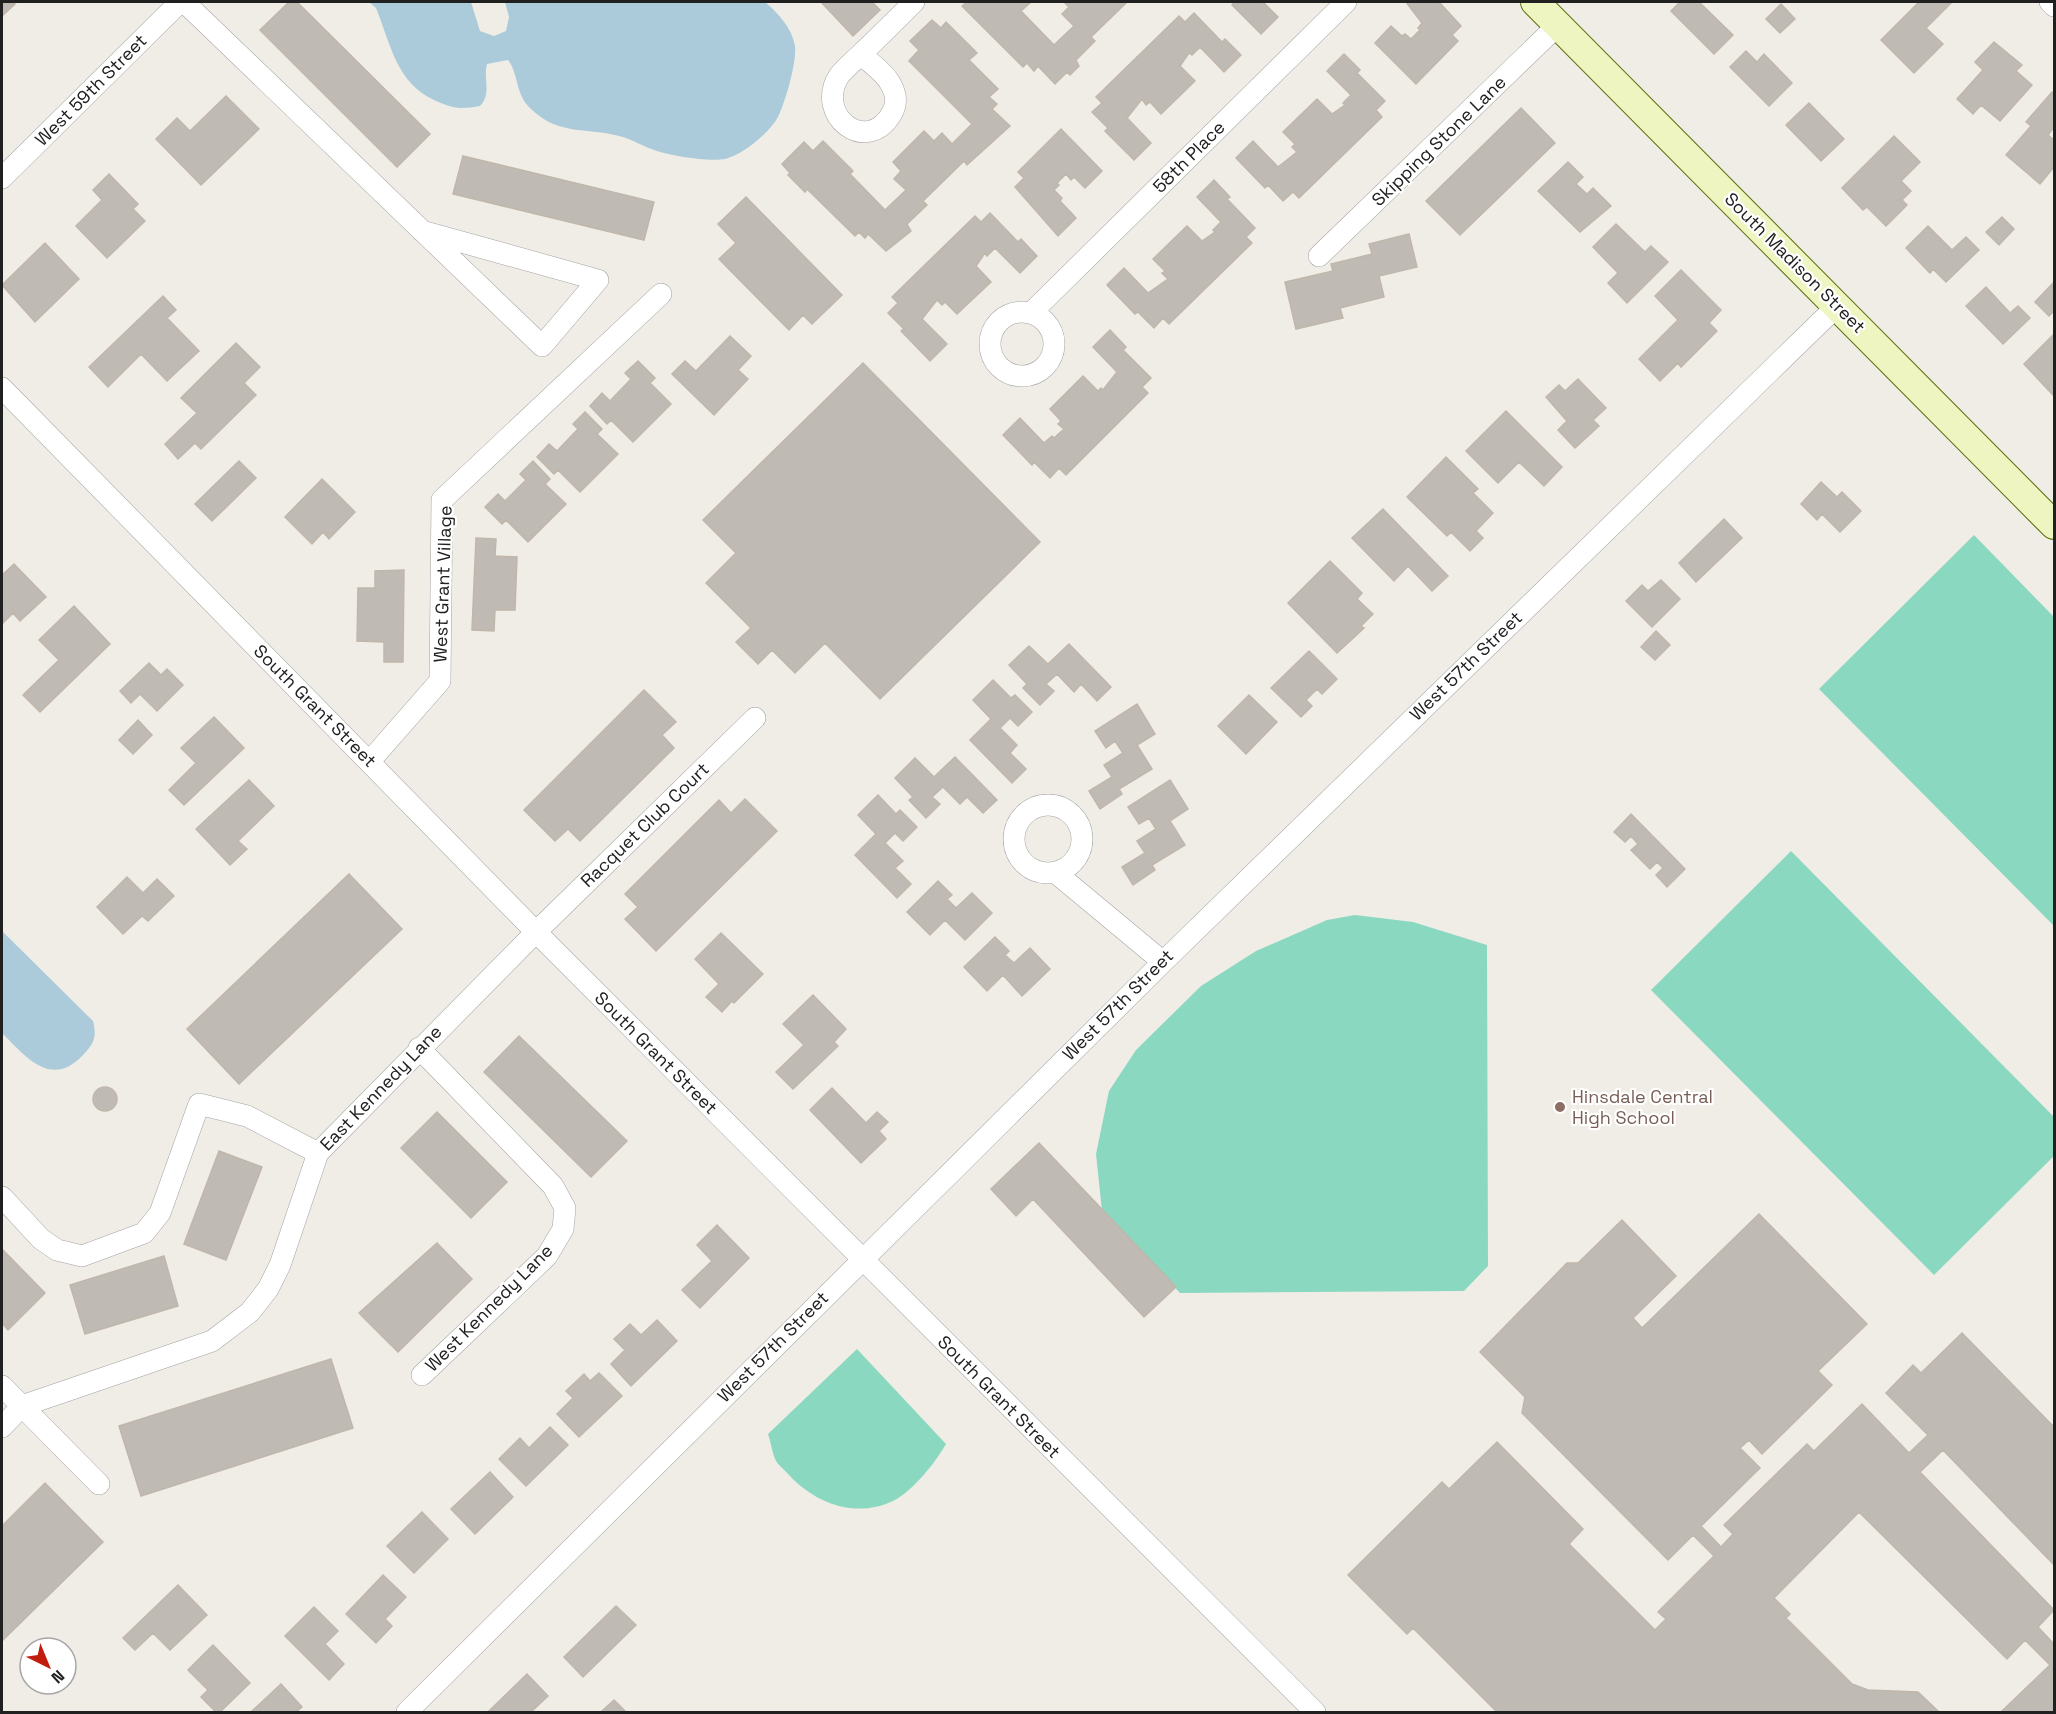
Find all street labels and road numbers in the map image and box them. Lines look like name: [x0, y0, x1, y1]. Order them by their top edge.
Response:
street label: West 59th Street: [30, 29, 151, 150]
street label: Skipping Stone Lane: [1367, 70, 1511, 211]
street label: 58th Place: [1148, 116, 1230, 198]
street label: South Madison Street: [1720, 187, 1871, 338]
street label: West Grant Village: [428, 505, 457, 663]
street label: West 57th Street: [1404, 606, 1527, 725]
street label: South Grant Street: [249, 639, 382, 772]
street label: Racquet Club Court: [576, 757, 714, 892]
street label: West 57th Street: [1057, 944, 1178, 1065]
street label: South Grant Street: [590, 986, 723, 1119]
street label: East Kennedy Lane: [315, 1020, 446, 1155]
street label: West Kennedy Lane: [420, 1239, 557, 1376]
street label: West 57th Street: [712, 1286, 833, 1407]
street label: South Grant Street: [933, 1330, 1066, 1463]

